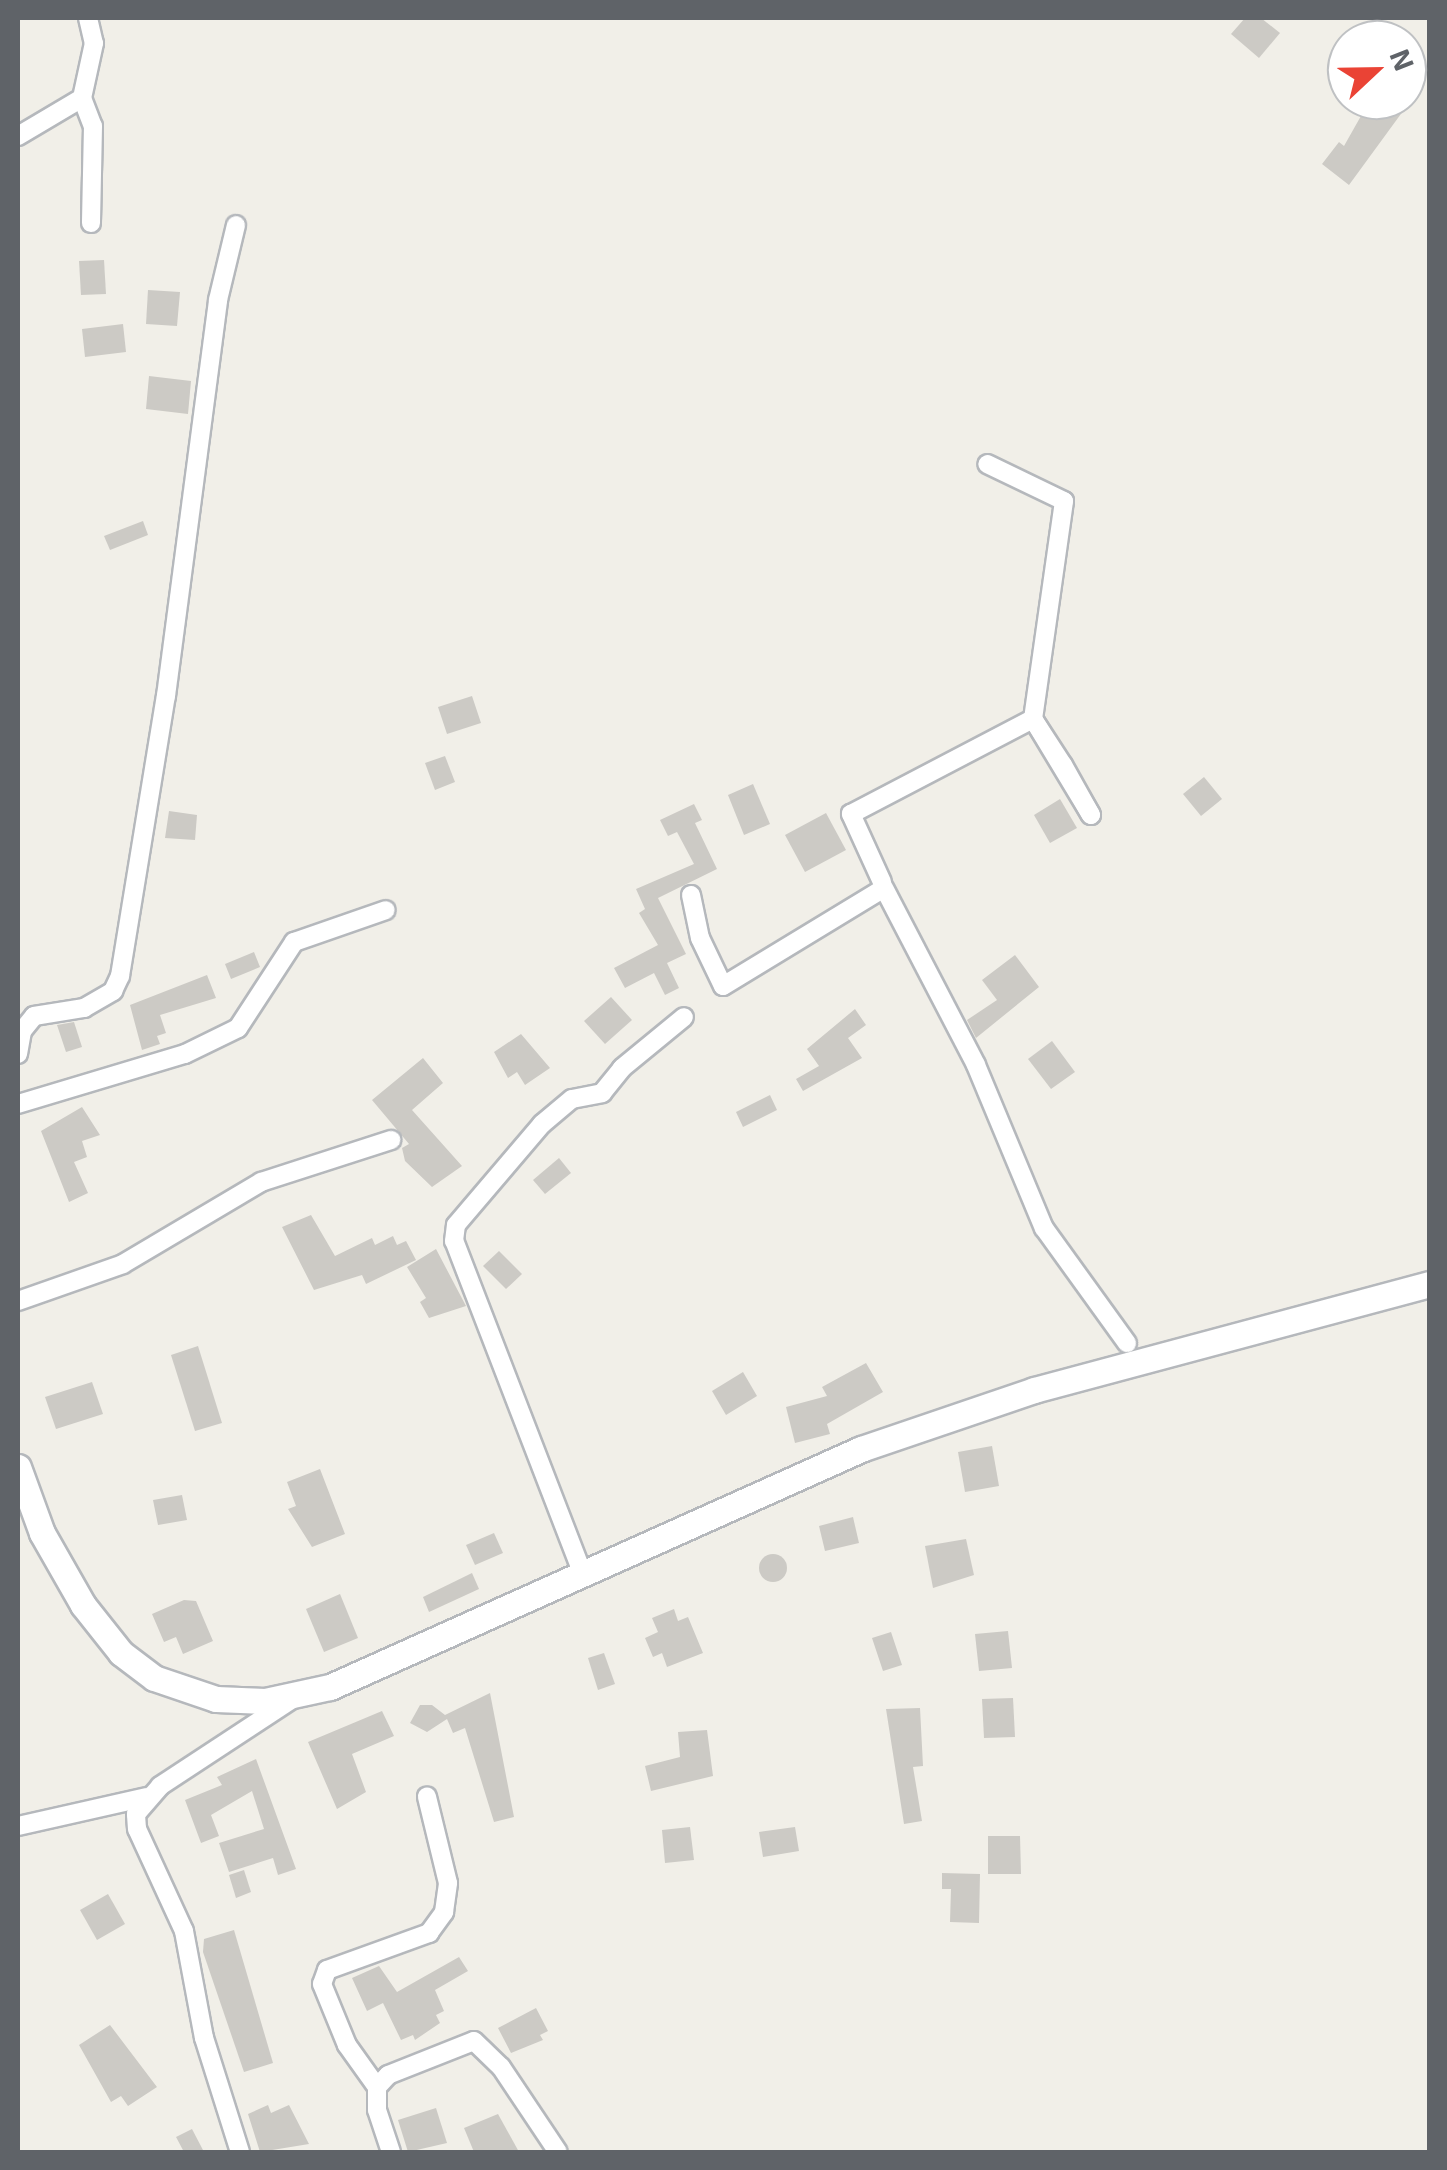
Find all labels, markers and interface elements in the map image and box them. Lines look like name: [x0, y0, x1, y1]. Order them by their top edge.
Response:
north arrow: [1327, 20, 1427, 120]
text: N: [1383, 44, 1423, 75]

